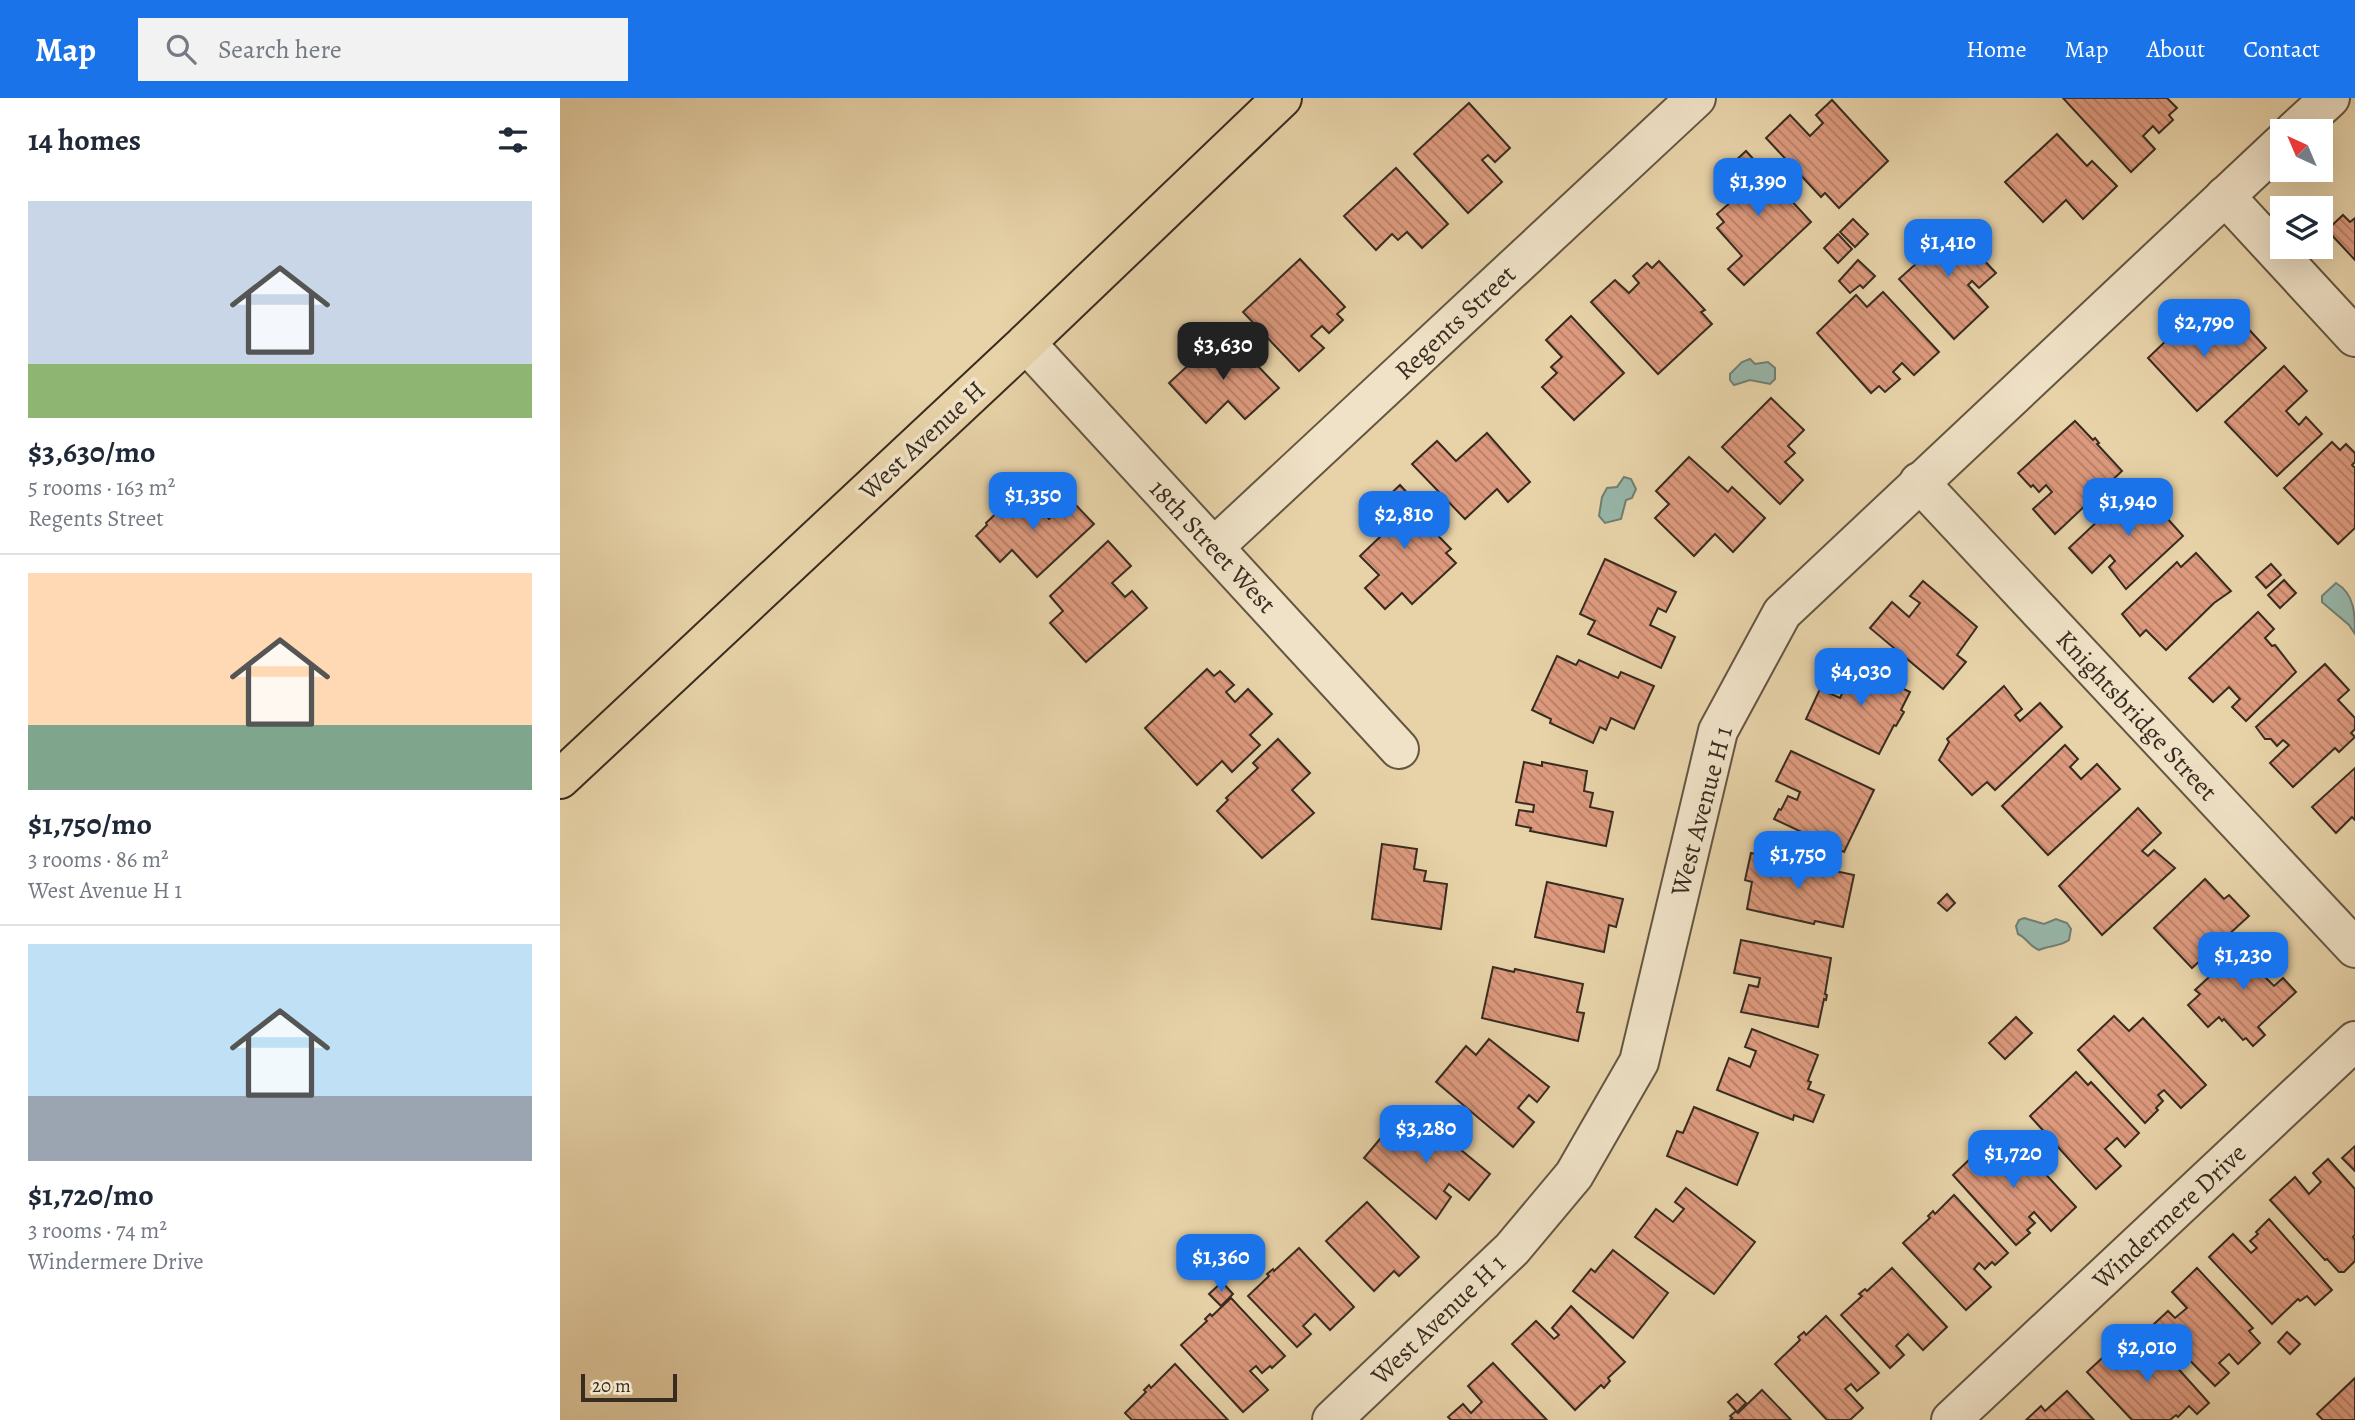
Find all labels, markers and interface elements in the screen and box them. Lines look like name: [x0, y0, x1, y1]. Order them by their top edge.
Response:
search box: [138, 18, 628, 81]
text: Map: [35, 27, 96, 72]
icon: search: [162, 30, 200, 68]
text: Search here: [218, 32, 342, 67]
text: Home: [1966, 33, 2027, 65]
text: Map: [2065, 33, 2109, 65]
text: About: [2147, 33, 2205, 65]
text: Contact: [2243, 33, 2320, 65]
north arrow: [2270, 119, 2333, 182]
map controls: [2270, 119, 2333, 259]
text: 14 homes: [28, 120, 141, 160]
icon: filters: [494, 121, 532, 159]
pin: $1,390: [1701, 158, 1815, 218]
text: $1,390: [1729, 165, 1787, 196]
button: layers: [2270, 196, 2333, 259]
pin: $1,410: [1891, 220, 2005, 279]
text: $1,410: [1920, 226, 1976, 257]
icon: home: [217, 247, 343, 373]
street label: Regents Street: [1387, 257, 1524, 388]
pin: $2,790: [2147, 300, 2261, 359]
text: $2,790: [2174, 306, 2234, 337]
pin: $3,630: [1166, 322, 1280, 382]
text: $3,630: [1194, 329, 1253, 360]
street label: West Avenue H: [851, 373, 993, 509]
text: $3,630/mo: [28, 432, 155, 472]
text: 5 rooms · 163 m²: [28, 472, 175, 503]
pin: $1,350: [976, 472, 1090, 532]
street label: 18th Street West: [1141, 472, 1284, 621]
pin: $1,940: [2071, 478, 2185, 538]
text: $1,350: [1005, 479, 1061, 510]
text: $1,940: [2099, 485, 2157, 516]
pin: $2,810: [1347, 491, 1461, 551]
text: $2,810: [1375, 498, 1433, 529]
text: Regents Street: [28, 503, 164, 534]
icon: home: [217, 619, 343, 745]
street label: Knightsbridge Street: [2048, 622, 2225, 809]
pin: $4,030: [1804, 648, 1918, 708]
text: $4,030: [1831, 655, 1891, 686]
street label: West Avenue H 1: [1662, 722, 1741, 901]
text: $1,750/mo: [28, 804, 152, 844]
pin: $1,750: [1741, 832, 1855, 891]
text: $1,750: [1770, 838, 1826, 869]
text: 3 rooms · 86 m²: [28, 844, 169, 875]
text: West Avenue H 1: [28, 875, 182, 906]
pin: $1,230: [2186, 932, 2300, 992]
text: $1,230: [2214, 939, 2272, 970]
icon: home: [217, 990, 343, 1116]
pin: $3,280: [1369, 1105, 1483, 1165]
text: $3,280: [1396, 1112, 1456, 1143]
pin: $1,720: [1956, 1130, 2070, 1190]
street label: Windermere Drive: [2084, 1136, 2254, 1298]
text: $1,720: [1984, 1137, 2042, 1168]
text: $1,720/mo: [28, 1175, 154, 1215]
text: 3 rooms · 74 m²: [28, 1215, 167, 1246]
pin: $1,360: [1164, 1234, 1278, 1294]
text: $1,360: [1192, 1241, 1250, 1272]
text: Windermere Drive: [28, 1246, 204, 1277]
street label: West Avenue H 1: [1363, 1246, 1513, 1393]
pin: $2,010: [2090, 1324, 2204, 1384]
text: $2,010: [2117, 1331, 2177, 1362]
scale bar: [581, 1371, 677, 1403]
text: 20 m: [592, 1373, 631, 1399]

